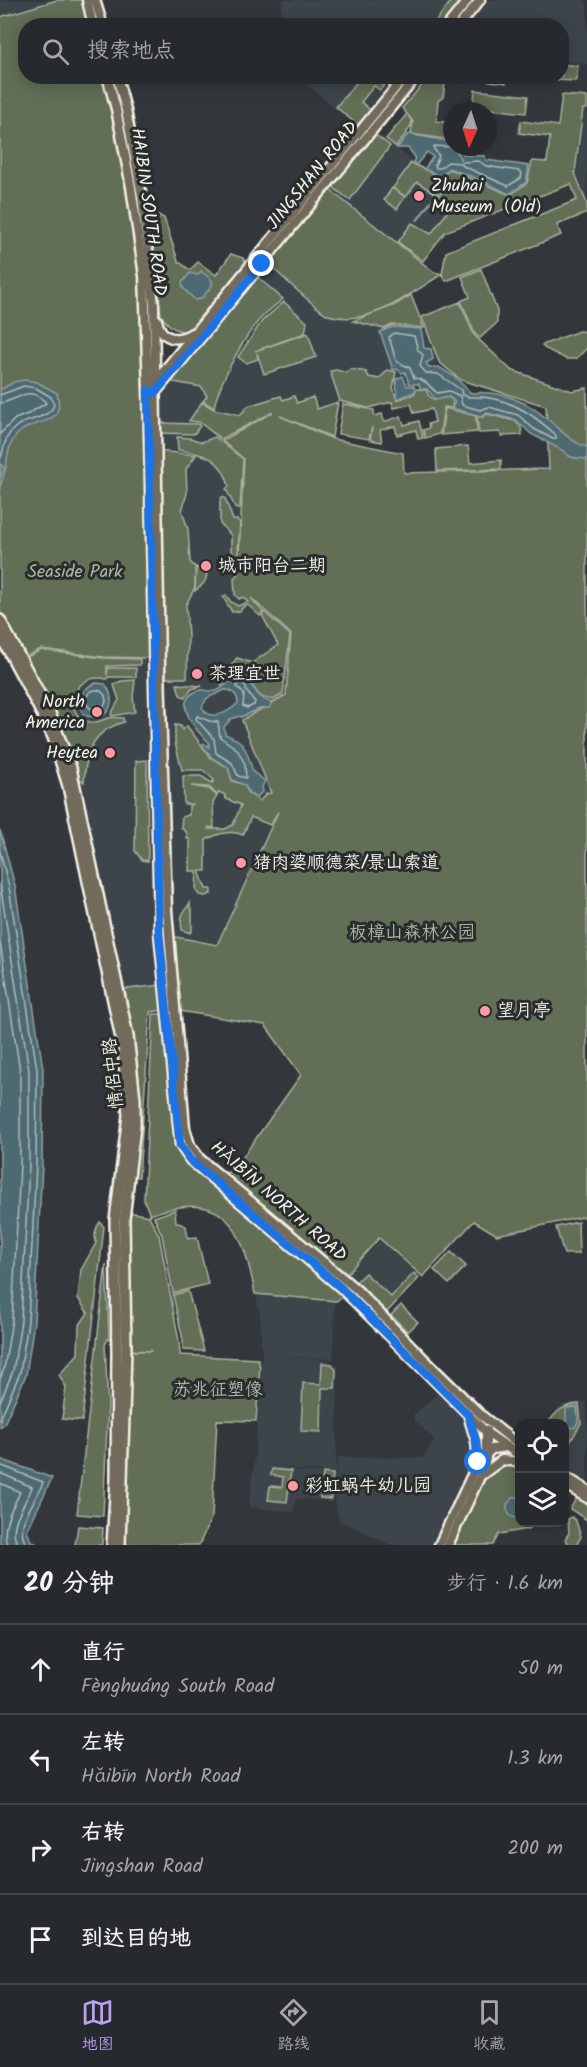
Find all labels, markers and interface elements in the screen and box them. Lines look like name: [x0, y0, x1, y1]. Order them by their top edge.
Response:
search box: [18, 18, 569, 84]
text: 搜索地点: [87, 34, 175, 69]
icon: search: [39, 35, 72, 68]
north arrow: [443, 102, 497, 156]
street label: JINGSHAN ROAD: [260, 115, 366, 237]
street label: HAIBIN SOUTH ROAD: [122, 126, 174, 298]
place label: Zhuhai Museum（Old）: [431, 172, 553, 222]
marker: Zhuhai Museum（Old）: [412, 189, 426, 203]
route end: [248, 250, 274, 276]
place label: 城市阳台二期: [218, 552, 326, 581]
park label: Seaside Park: [28, 558, 123, 587]
marker: 城市阳台二期: [199, 559, 213, 573]
place label: 茶理宜世: [209, 660, 281, 689]
marker: 茶理宜世: [190, 667, 204, 681]
place label: North America: [25, 688, 85, 738]
marker: North America: [90, 705, 104, 719]
place label: Heytea: [46, 739, 98, 768]
marker: Heytea: [103, 746, 117, 760]
place label: 猪肉婆顺德菜/景山索道: [253, 849, 439, 878]
marker: 猪肉婆顺德菜/景山索道: [234, 856, 248, 870]
park label: 板樟山森林公园: [349, 919, 475, 948]
place label: 望月亭: [497, 997, 551, 1026]
marker: 望月亭: [478, 1004, 492, 1018]
street label: 情侶中路: [96, 1036, 132, 1110]
street label: HǍIBĪN NORTH ROAD: [203, 1134, 353, 1270]
park label: 苏兆征塑像: [173, 1376, 263, 1405]
map controls: [515, 1419, 569, 1527]
button: locate: [515, 1419, 569, 1473]
route start: [464, 1448, 490, 1474]
place label: 彩虹蜗牛幼儿园: [305, 1472, 431, 1501]
button: layers: [515, 1473, 569, 1527]
marker: 彩虹蜗牛幼儿园: [286, 1479, 300, 1493]
text: 20 分钟: [24, 1563, 115, 1605]
text: 步行 · 1.6 km: [447, 1568, 563, 1600]
text: 直行: [81, 1636, 125, 1671]
icon: ahead: [24, 1653, 57, 1686]
text: 50 m: [518, 1653, 563, 1685]
text: Fènghuáng South Road: [81, 1671, 274, 1703]
text: 左转: [81, 1726, 125, 1761]
icon: left: [24, 1743, 57, 1776]
text: 1.3 km: [507, 1743, 563, 1775]
text: Hǎibīn North Road: [81, 1761, 240, 1793]
text: 右转: [81, 1816, 125, 1851]
icon: right: [24, 1833, 57, 1866]
text: 200 m: [507, 1833, 563, 1865]
text: Jingshan Road: [81, 1851, 203, 1883]
text: 到达目的地: [81, 1922, 191, 1957]
icon: arrive: [24, 1923, 57, 1956]
tab: 地图: [81, 1996, 114, 2057]
tab: 路线: [277, 1996, 310, 2057]
tab: 收藏: [473, 1996, 506, 2057]

